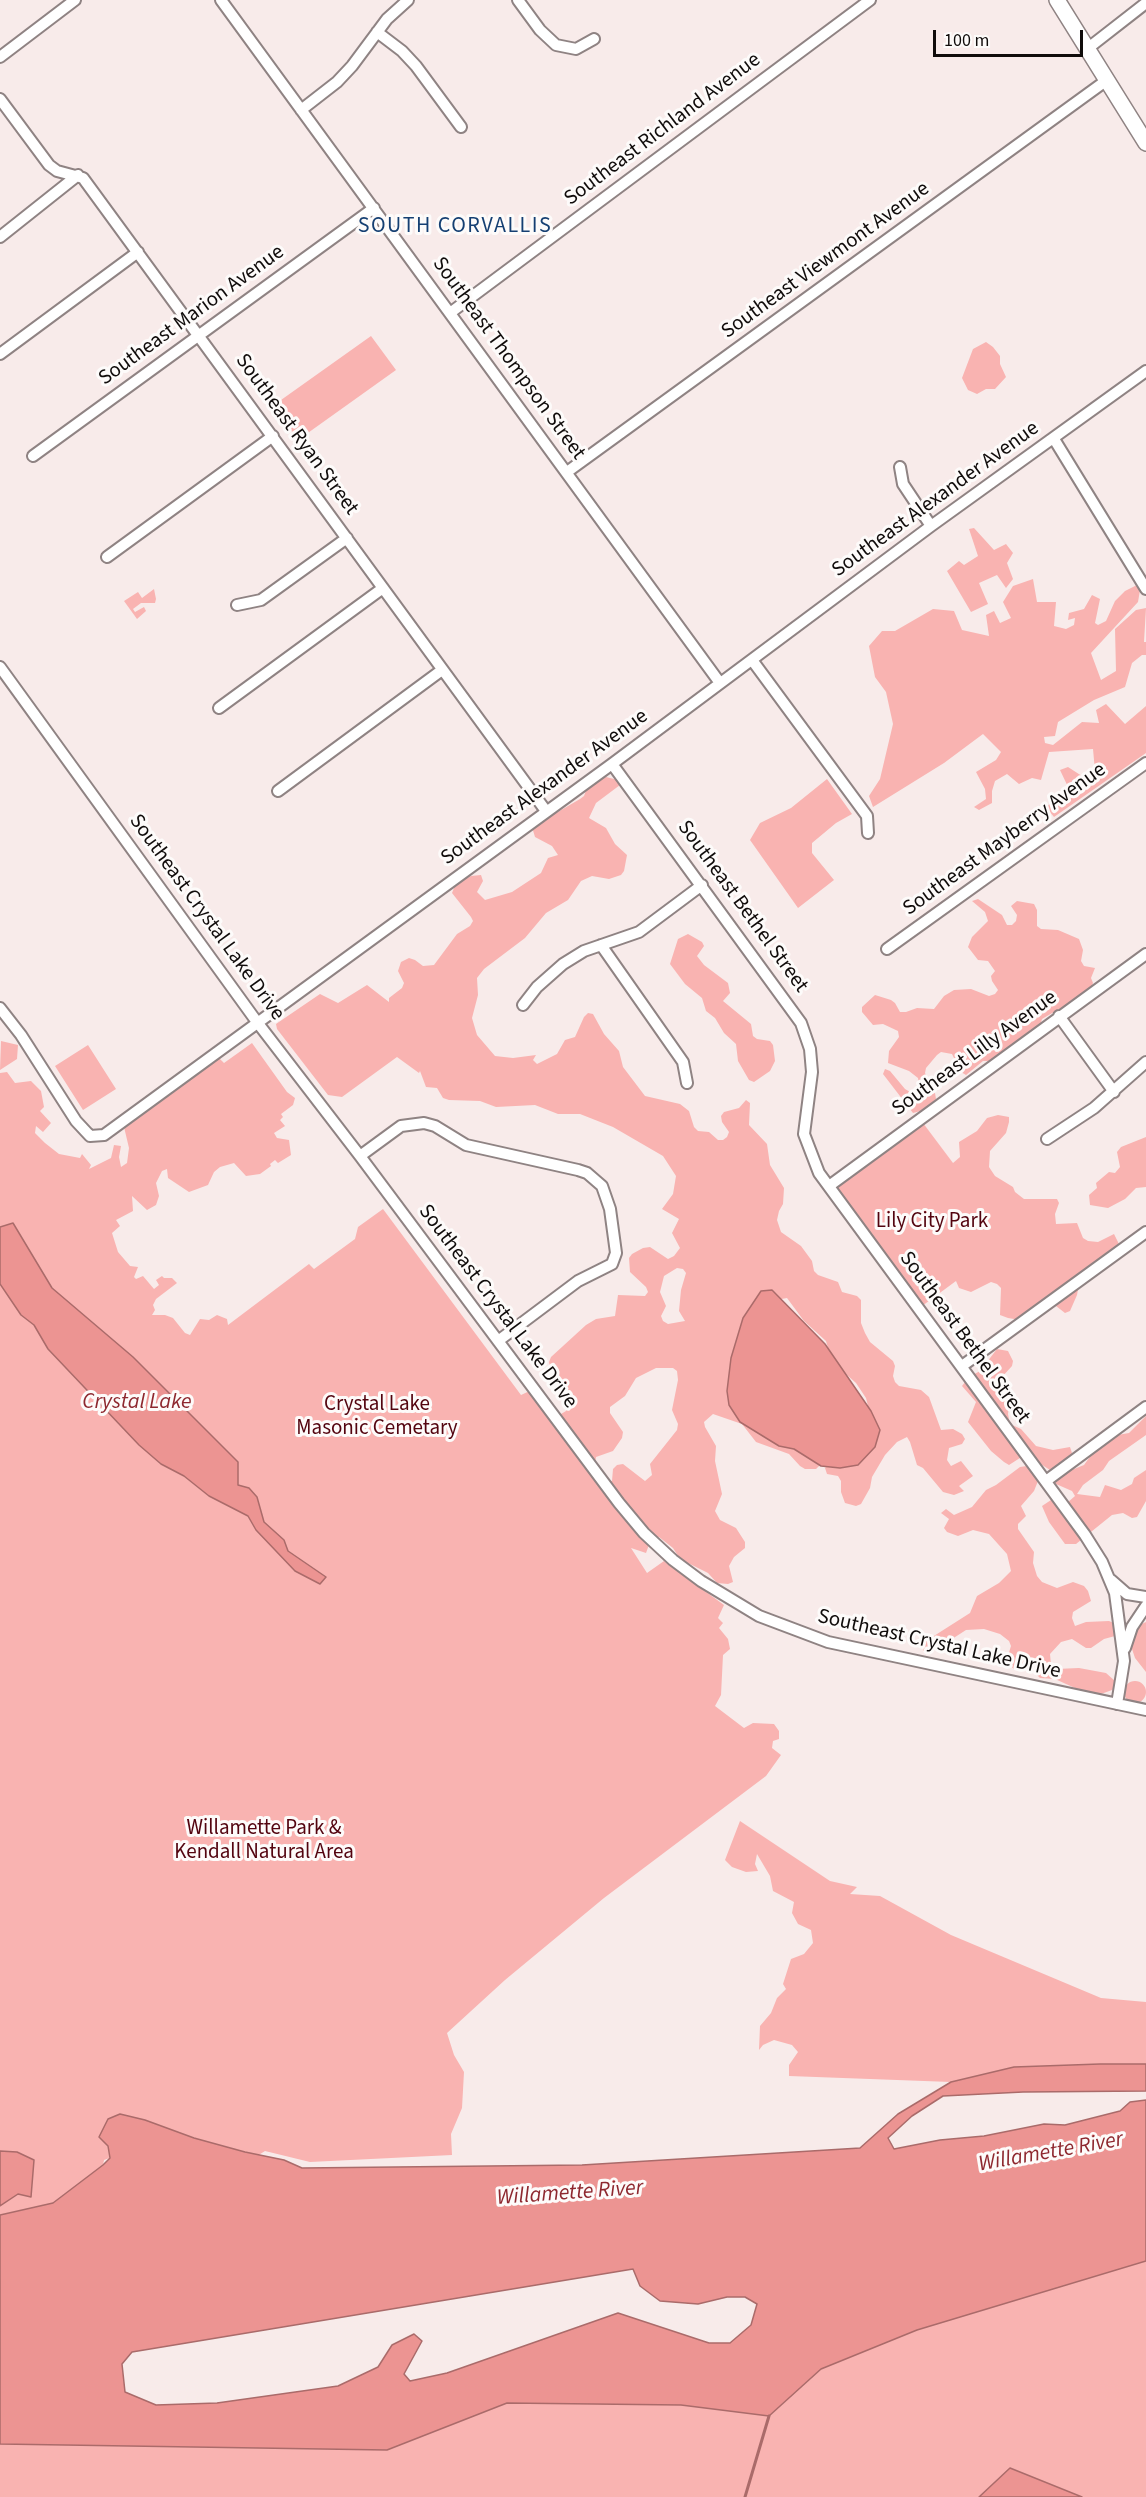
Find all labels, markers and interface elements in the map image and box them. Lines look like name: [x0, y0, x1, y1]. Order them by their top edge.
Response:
scale bar: [936, 18, 1086, 56]
text: 100 m: [944, 28, 989, 53]
street label: Southeast Richland Avenue: [560, 48, 766, 212]
street label: Southeast Viewmont Avenue: [717, 177, 935, 345]
district label: SOUTH CORVALLIS: [358, 214, 552, 240]
street label: Southeast Marion Avenue: [94, 240, 290, 392]
street label: Southeast Thompson Street: [426, 253, 590, 465]
street label: Southeast Ryan Street: [229, 349, 363, 521]
street label: Southeast Alexander Avenue: [828, 416, 1044, 584]
street label: Southeast Alexander Avenue: [437, 704, 653, 872]
street label: Southeast Mayberry Avenue: [899, 758, 1111, 922]
street label: Southeast Crystal Lake Drive: [123, 810, 289, 1026]
street label: Southeast Bethel Street: [671, 816, 813, 998]
street label: Southeast Lilly Avenue: [888, 986, 1062, 1122]
street label: Southeast Crystal Lake Drive: [412, 1200, 582, 1414]
park label: Lily City Park: [876, 1209, 988, 1235]
street label: Southeast Bethel Street: [893, 1247, 1035, 1429]
water label: Crystal Lake: [82, 1390, 192, 1416]
park label: Crystal Lake Masonic Cemetary: [296, 1392, 458, 1442]
street label: Southeast Crystal Lake Drive: [815, 1605, 1063, 1685]
park label: Willamette Park & Kendall Natural Area: [174, 1816, 354, 1866]
water label: Willamette River: [977, 2127, 1125, 2179]
water label: Willamette River: [496, 2176, 644, 2212]

